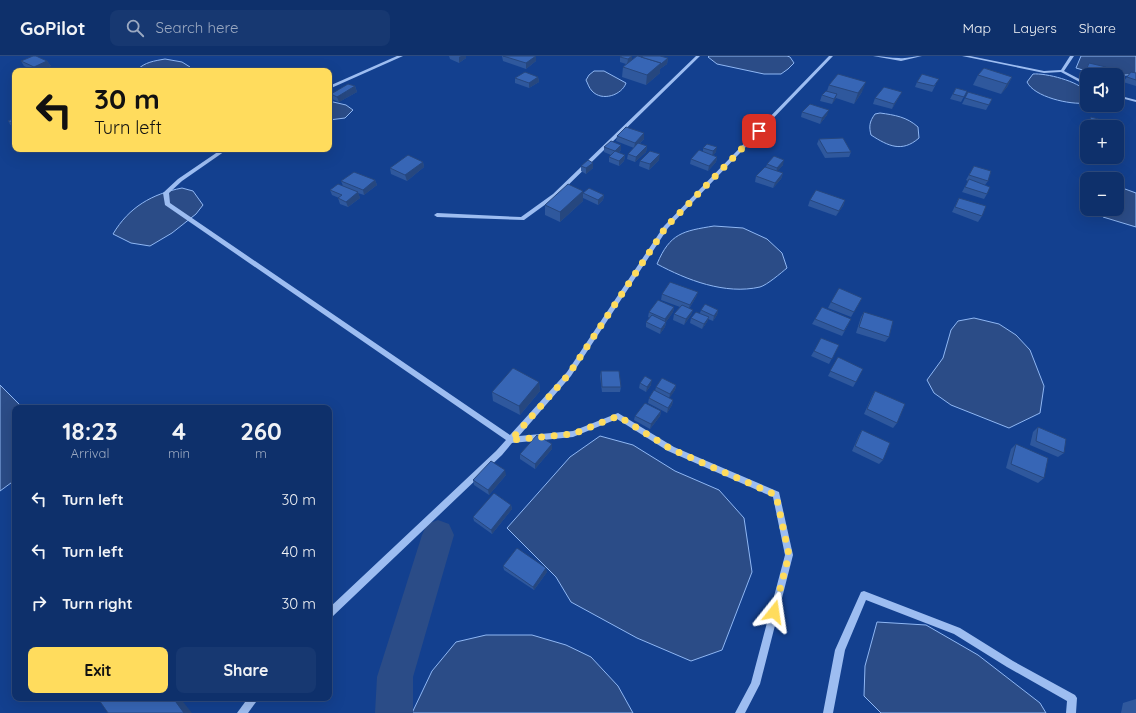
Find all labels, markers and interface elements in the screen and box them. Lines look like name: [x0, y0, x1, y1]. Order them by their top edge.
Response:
search box: [110, 10, 390, 46]
text: GoPilot: [20, 16, 86, 40]
icon: search: [124, 17, 146, 39]
text: Search here: [156, 18, 238, 37]
text: Map: [962, 19, 991, 37]
text: Layers: [1013, 19, 1057, 37]
text: Share: [1079, 19, 1116, 37]
map controls: [1080, 68, 1124, 216]
button: sound: [1080, 68, 1124, 112]
text: 30 m: [94, 81, 160, 116]
icon: left: [28, 84, 80, 136]
pin: [742, 114, 776, 148]
text: Turn left: [94, 116, 162, 139]
icon: arrive: [748, 120, 770, 142]
button: +: [1080, 120, 1124, 164]
button: −: [1080, 172, 1124, 216]
text: 18:23: [62, 416, 118, 446]
text: 4: [172, 416, 186, 446]
text: 260: [240, 416, 282, 446]
text: Arrival: [70, 445, 109, 461]
text: min: [168, 445, 190, 461]
text: m: [255, 445, 267, 461]
icon: left: [28, 488, 50, 510]
text: Turn left: [62, 490, 124, 509]
text: 30 m: [281, 490, 316, 509]
icon: left: [28, 540, 50, 562]
text: Turn left: [62, 542, 124, 561]
text: 40 m: [281, 542, 316, 561]
position arrow: [753, 591, 795, 633]
icon: right: [28, 592, 50, 614]
text: Turn right: [62, 594, 133, 613]
text: 30 m: [281, 594, 316, 613]
button: Exit: [28, 647, 168, 693]
button: Share: [176, 647, 316, 693]

